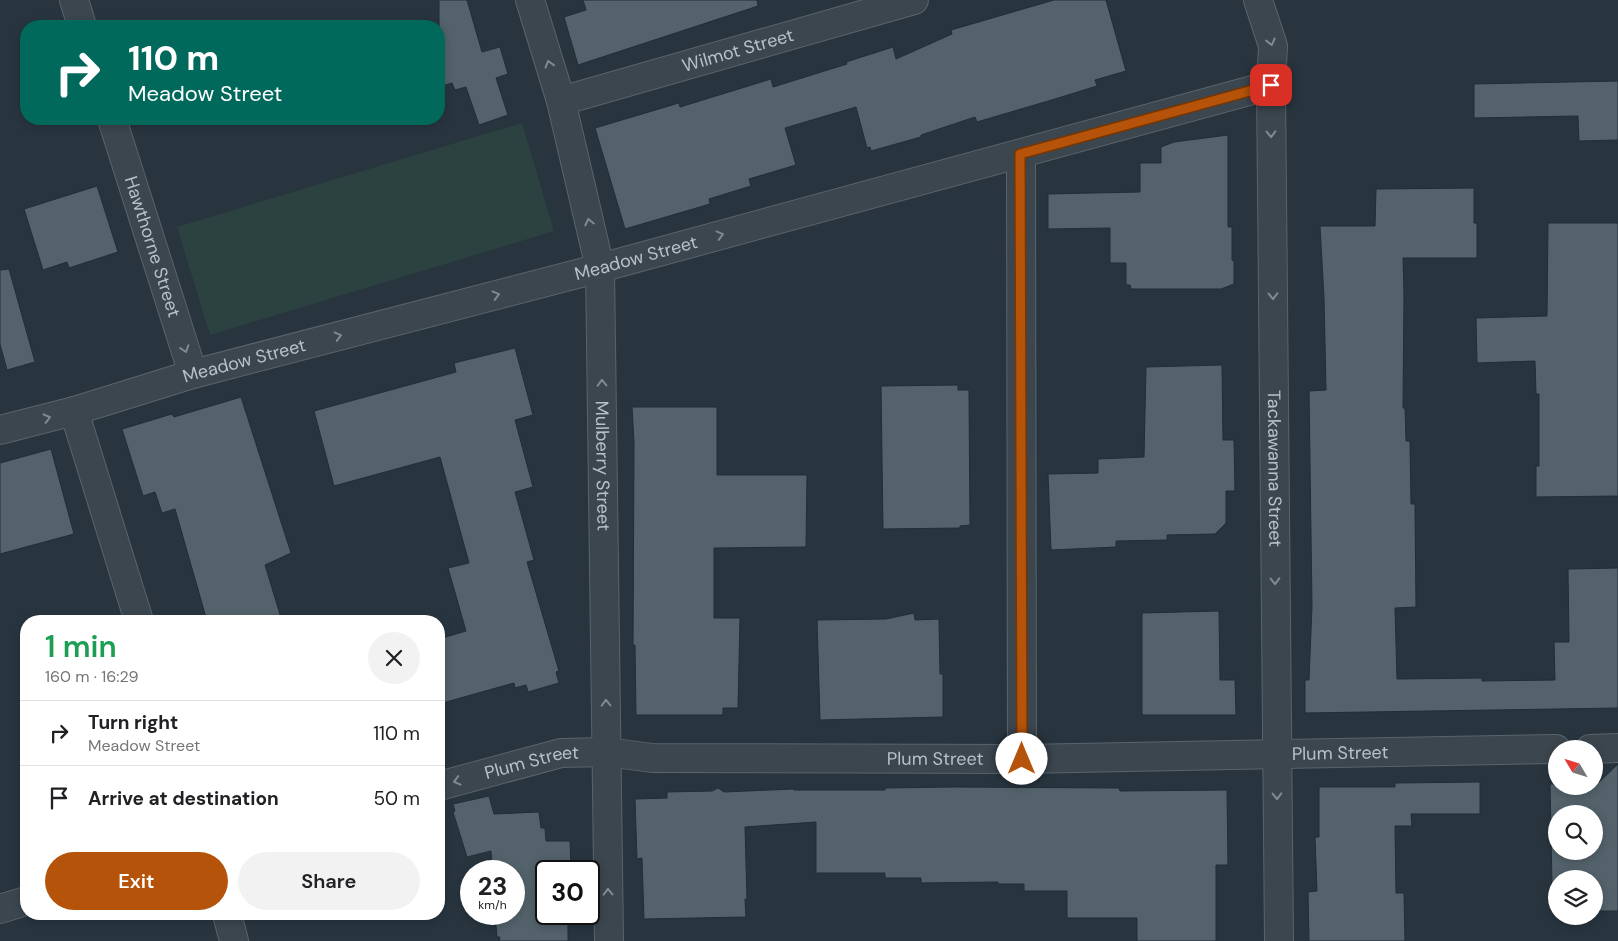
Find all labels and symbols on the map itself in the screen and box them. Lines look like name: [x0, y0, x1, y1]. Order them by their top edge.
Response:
street label: Wilmot Street: [679, 23, 797, 78]
one-way arrow: [1265, 37, 1276, 46]
one-way arrow: [545, 61, 555, 69]
pin: [1250, 64, 1292, 106]
one-way arrow: [1266, 130, 1276, 138]
street label: Hawthorne Street: [119, 173, 186, 320]
one-way arrow: [584, 217, 595, 226]
street label: Meadow Street: [572, 230, 700, 286]
one-way arrow: [716, 231, 724, 241]
one-way arrow: [491, 291, 499, 301]
one-way arrow: [1268, 292, 1278, 300]
one-way arrow: [334, 332, 342, 342]
street label: Meadow Street: [180, 333, 308, 388]
one-way arrow: [180, 344, 190, 352]
one-way arrow: [597, 379, 607, 386]
street label: Tackawanna Street: [1262, 390, 1287, 547]
street label: Mulberry Street: [590, 401, 616, 531]
one-way arrow: [43, 413, 52, 424]
one-way arrow: [1270, 578, 1280, 585]
one-way arrow: [601, 699, 611, 706]
position arrow: [995, 732, 1047, 784]
street label: Plum Street: [1292, 740, 1389, 766]
north arrow: [1548, 740, 1602, 795]
street label: Plum Street: [482, 741, 579, 785]
street label: Plum Street: [887, 747, 984, 771]
one-way arrow: [452, 775, 461, 786]
one-way arrow: [1272, 792, 1282, 800]
speed limit sign: 30: [535, 860, 600, 925]
one-way arrow: [603, 888, 613, 896]

